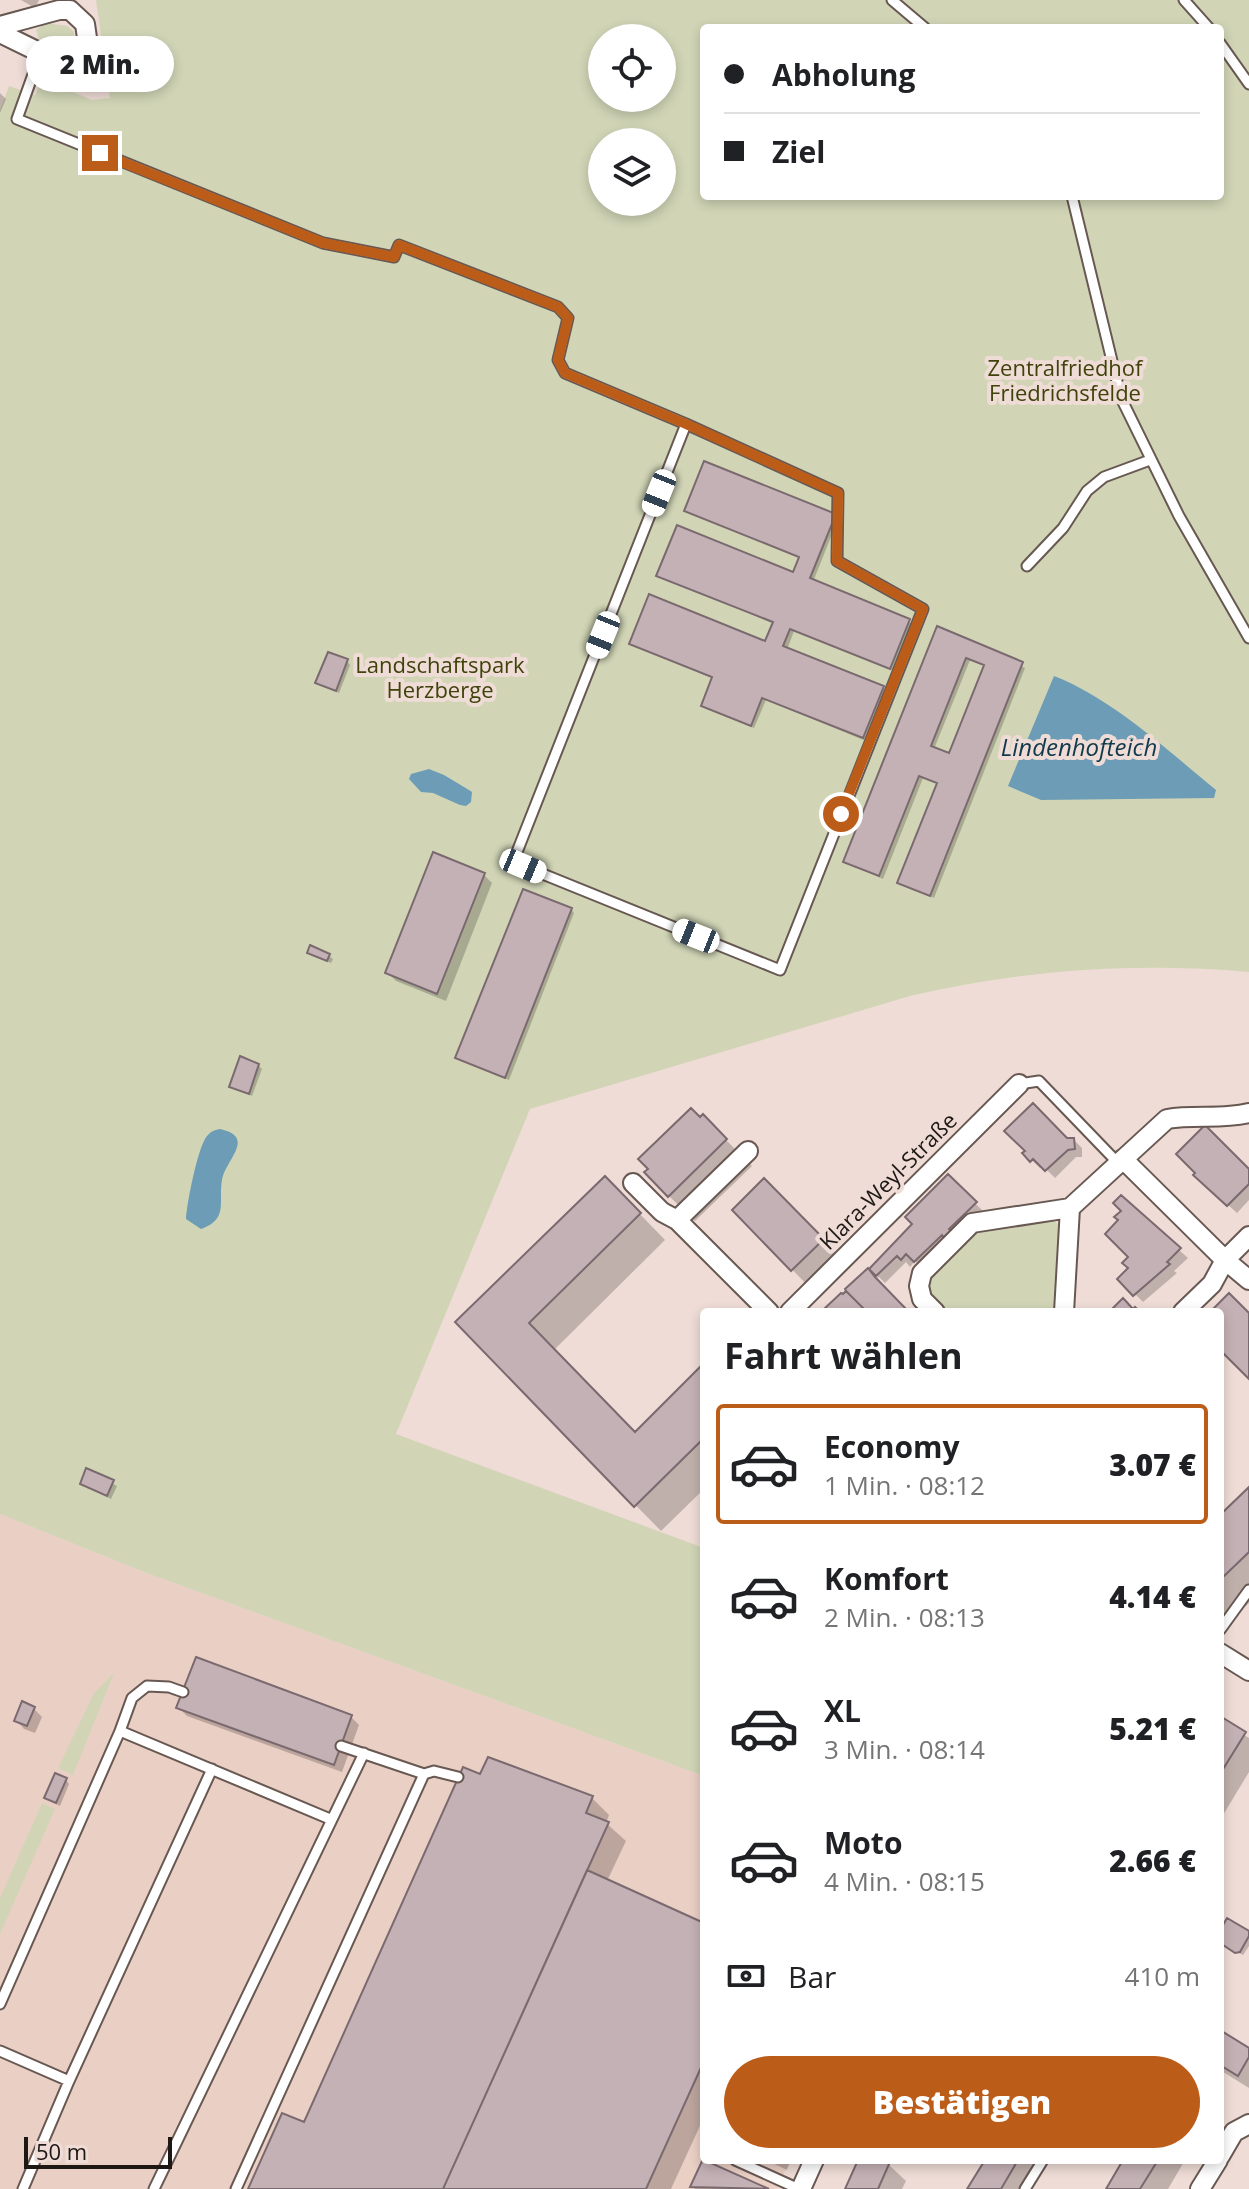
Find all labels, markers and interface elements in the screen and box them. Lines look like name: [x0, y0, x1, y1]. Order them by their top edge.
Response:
map controls: [588, 24, 676, 216]
button: locate: [588, 24, 676, 112]
callout: 2 Min.: [26, 37, 174, 93]
text: 2 Min.: [60, 46, 140, 82]
text: Abholung: [772, 54, 916, 95]
button: layers: [588, 128, 676, 216]
text: Ziel: [772, 131, 825, 172]
route end: [82, 135, 118, 171]
park label: Zentralfriedhof Friedrichsfelde: [988, 352, 1144, 407]
car: [639, 466, 679, 520]
car: [583, 608, 623, 662]
park label: Landschaftspark Herzberge: [355, 649, 525, 704]
water label: Lindenhofteich: [1001, 730, 1157, 763]
route start: [823, 796, 859, 832]
car: [496, 846, 550, 886]
car: [669, 916, 723, 956]
street label: Klara-Weyl-Straße: [812, 1105, 963, 1256]
text: Fahrt wählen: [724, 1331, 963, 1380]
text: Economy: [824, 1426, 960, 1467]
icon: car: [728, 1428, 800, 1500]
text: 3.07 €: [1109, 1444, 1196, 1485]
text: 1 Min. · 08:12: [824, 1467, 985, 1503]
text: Komfort: [824, 1558, 949, 1599]
icon: car: [728, 1560, 800, 1632]
text: 4.14 €: [1109, 1576, 1196, 1617]
text: 2 Min. · 08:13: [824, 1599, 985, 1635]
text: XL: [824, 1690, 861, 1731]
icon: car: [728, 1692, 800, 1764]
text: 5.21 €: [1109, 1708, 1196, 1749]
text: 3 Min. · 08:14: [824, 1731, 985, 1767]
text: Moto: [824, 1822, 902, 1863]
icon: car: [728, 1824, 800, 1896]
text: 2.66 €: [1109, 1840, 1196, 1881]
text: 4 Min. · 08:15: [824, 1863, 985, 1899]
icon: cash: [724, 1954, 768, 1998]
text: Bar: [788, 1956, 836, 1997]
text: 410 m: [1125, 1958, 1200, 1994]
button: Bestätigen: [724, 2056, 1200, 2148]
scale bar: [24, 2133, 172, 2169]
text: 50 m: [36, 2136, 87, 2166]

